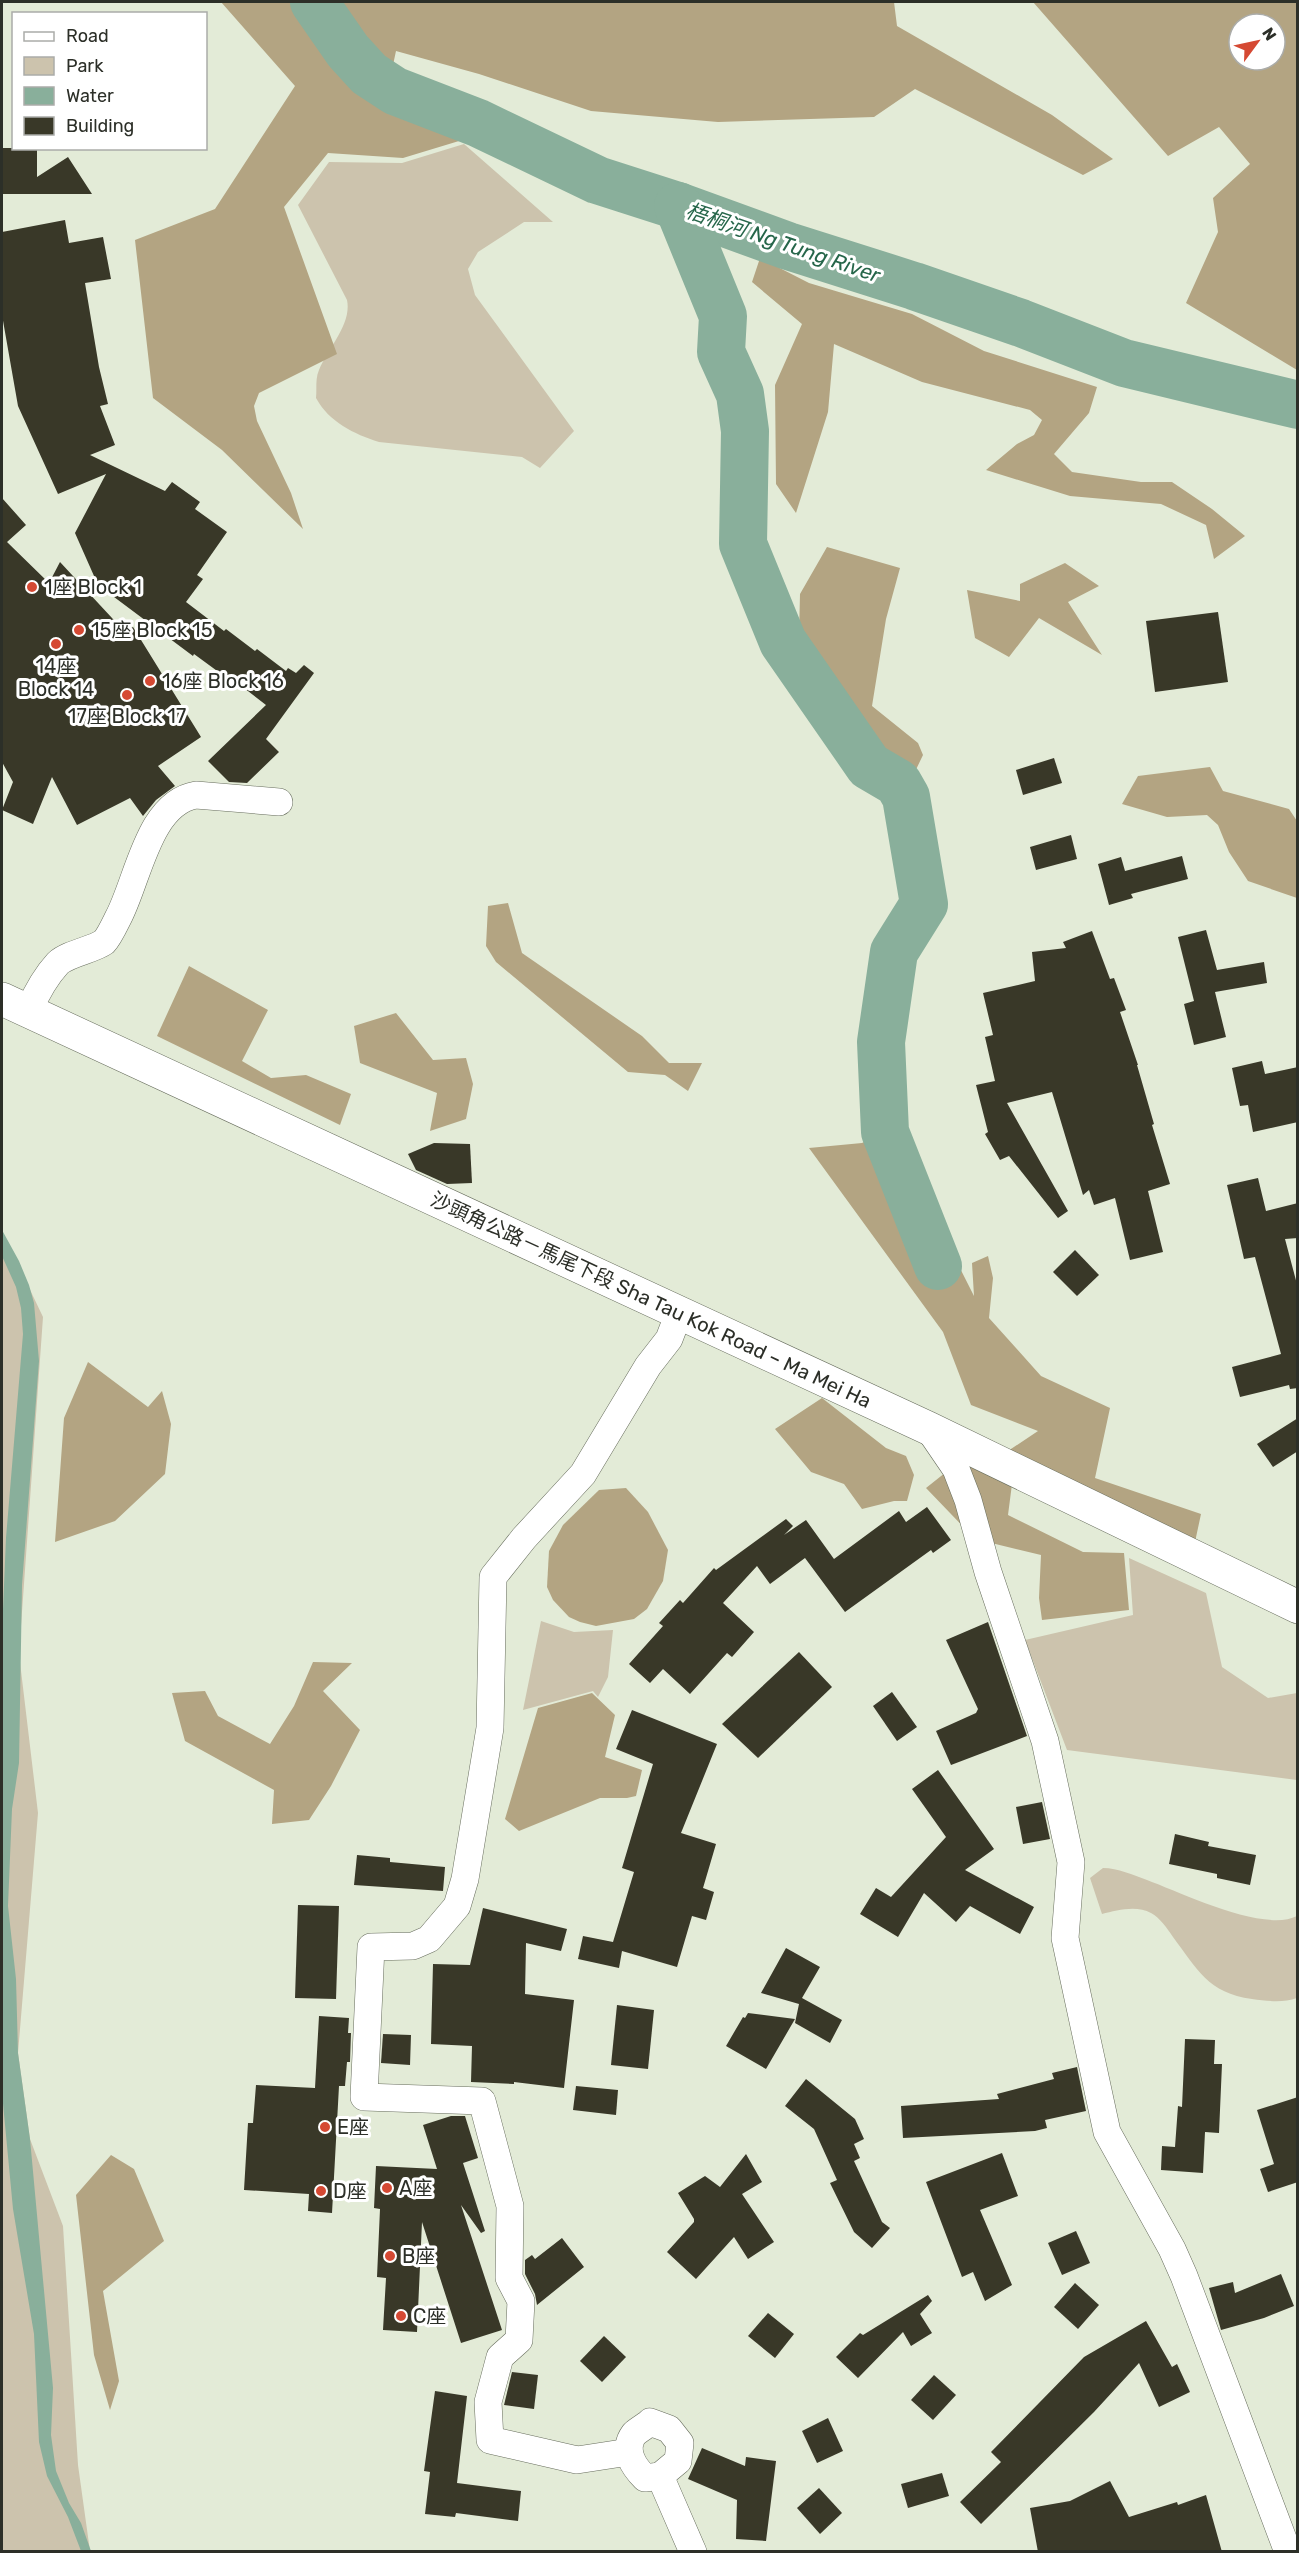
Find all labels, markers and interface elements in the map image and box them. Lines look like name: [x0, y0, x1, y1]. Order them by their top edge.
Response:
legend: [12, 12, 207, 150]
north arrow: [1227, 12, 1287, 72]
text: N: [1258, 24, 1280, 44]
text: Road: [66, 25, 109, 47]
text: Park: [66, 55, 104, 77]
text: Water: [66, 85, 114, 107]
text: Building: [66, 115, 134, 137]
water label: 梧桐河 Ng Tung River: [683, 198, 884, 288]
place label: 1座 Block 1: [44, 575, 142, 599]
marker: 1座 Block 1: [25, 580, 39, 594]
place label: 15座 Block 15: [91, 618, 213, 642]
marker: 15座 Block 15: [72, 623, 86, 637]
marker: 14座 Block 14: [49, 637, 63, 651]
place label: 14座 Block 14: [18, 654, 94, 701]
place label: 16座 Block 16: [162, 669, 284, 693]
marker: 16座 Block 16: [143, 674, 157, 688]
marker: 17座 Block 17: [120, 688, 134, 702]
place label: 17座 Block 17: [68, 704, 186, 728]
street label: 沙頭角公路－馬尾下段 Sha Tau Kok Road – Ma Mei Ha: [427, 1187, 875, 1413]
place label: E座: [337, 2115, 369, 2139]
marker: E座: [318, 2120, 332, 2134]
place label: A座: [399, 2176, 432, 2200]
place label: D座: [333, 2179, 367, 2203]
marker: A座: [380, 2181, 394, 2195]
marker: D座: [314, 2184, 328, 2198]
place label: B座: [402, 2244, 435, 2268]
marker: B座: [383, 2249, 397, 2263]
place label: C座: [413, 2304, 446, 2328]
marker: C座: [394, 2309, 408, 2323]

